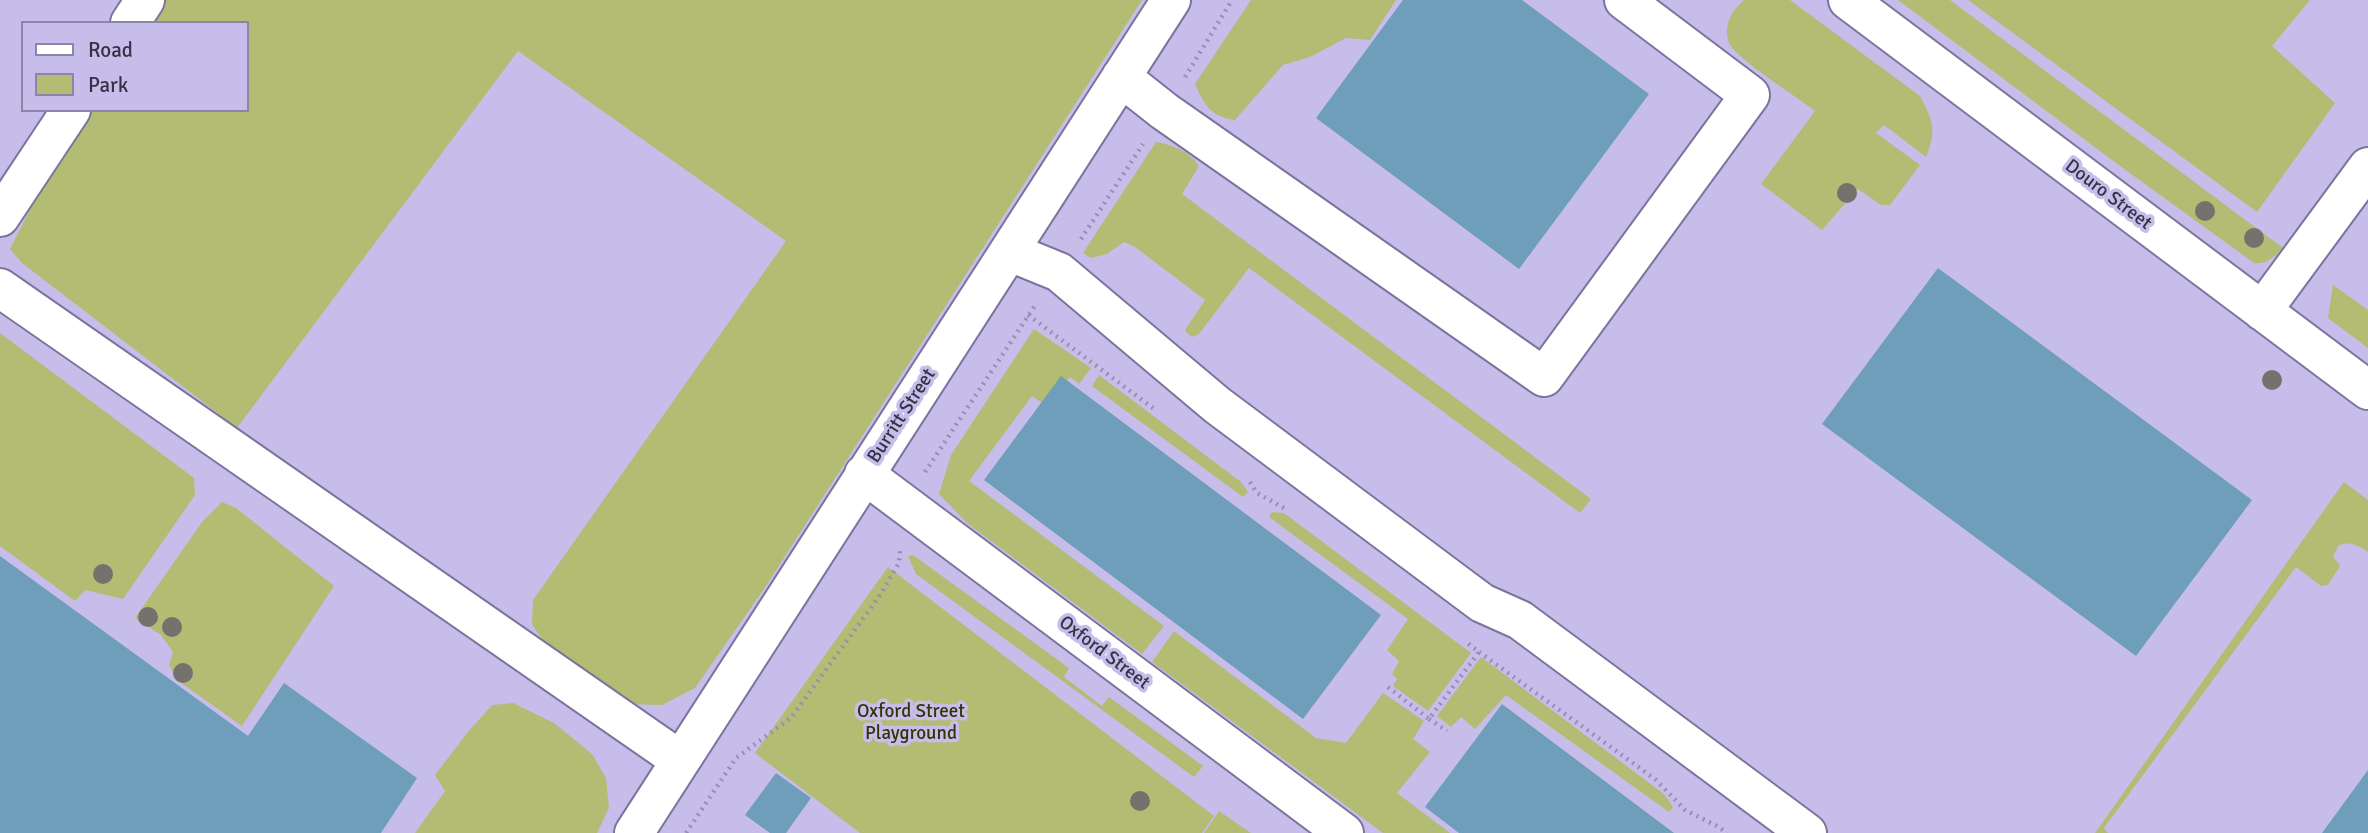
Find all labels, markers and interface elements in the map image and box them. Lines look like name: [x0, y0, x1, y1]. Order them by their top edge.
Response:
legend: [21, 21, 248, 112]
text: Road: [88, 37, 133, 63]
text: Park: [88, 72, 128, 98]
street label: Douro Street: [2060, 155, 2156, 235]
street label: Burritt Street: [863, 364, 941, 468]
street label: Oxford Street: [1054, 611, 1154, 695]
park label: Oxford Street Playground: [857, 701, 965, 745]

